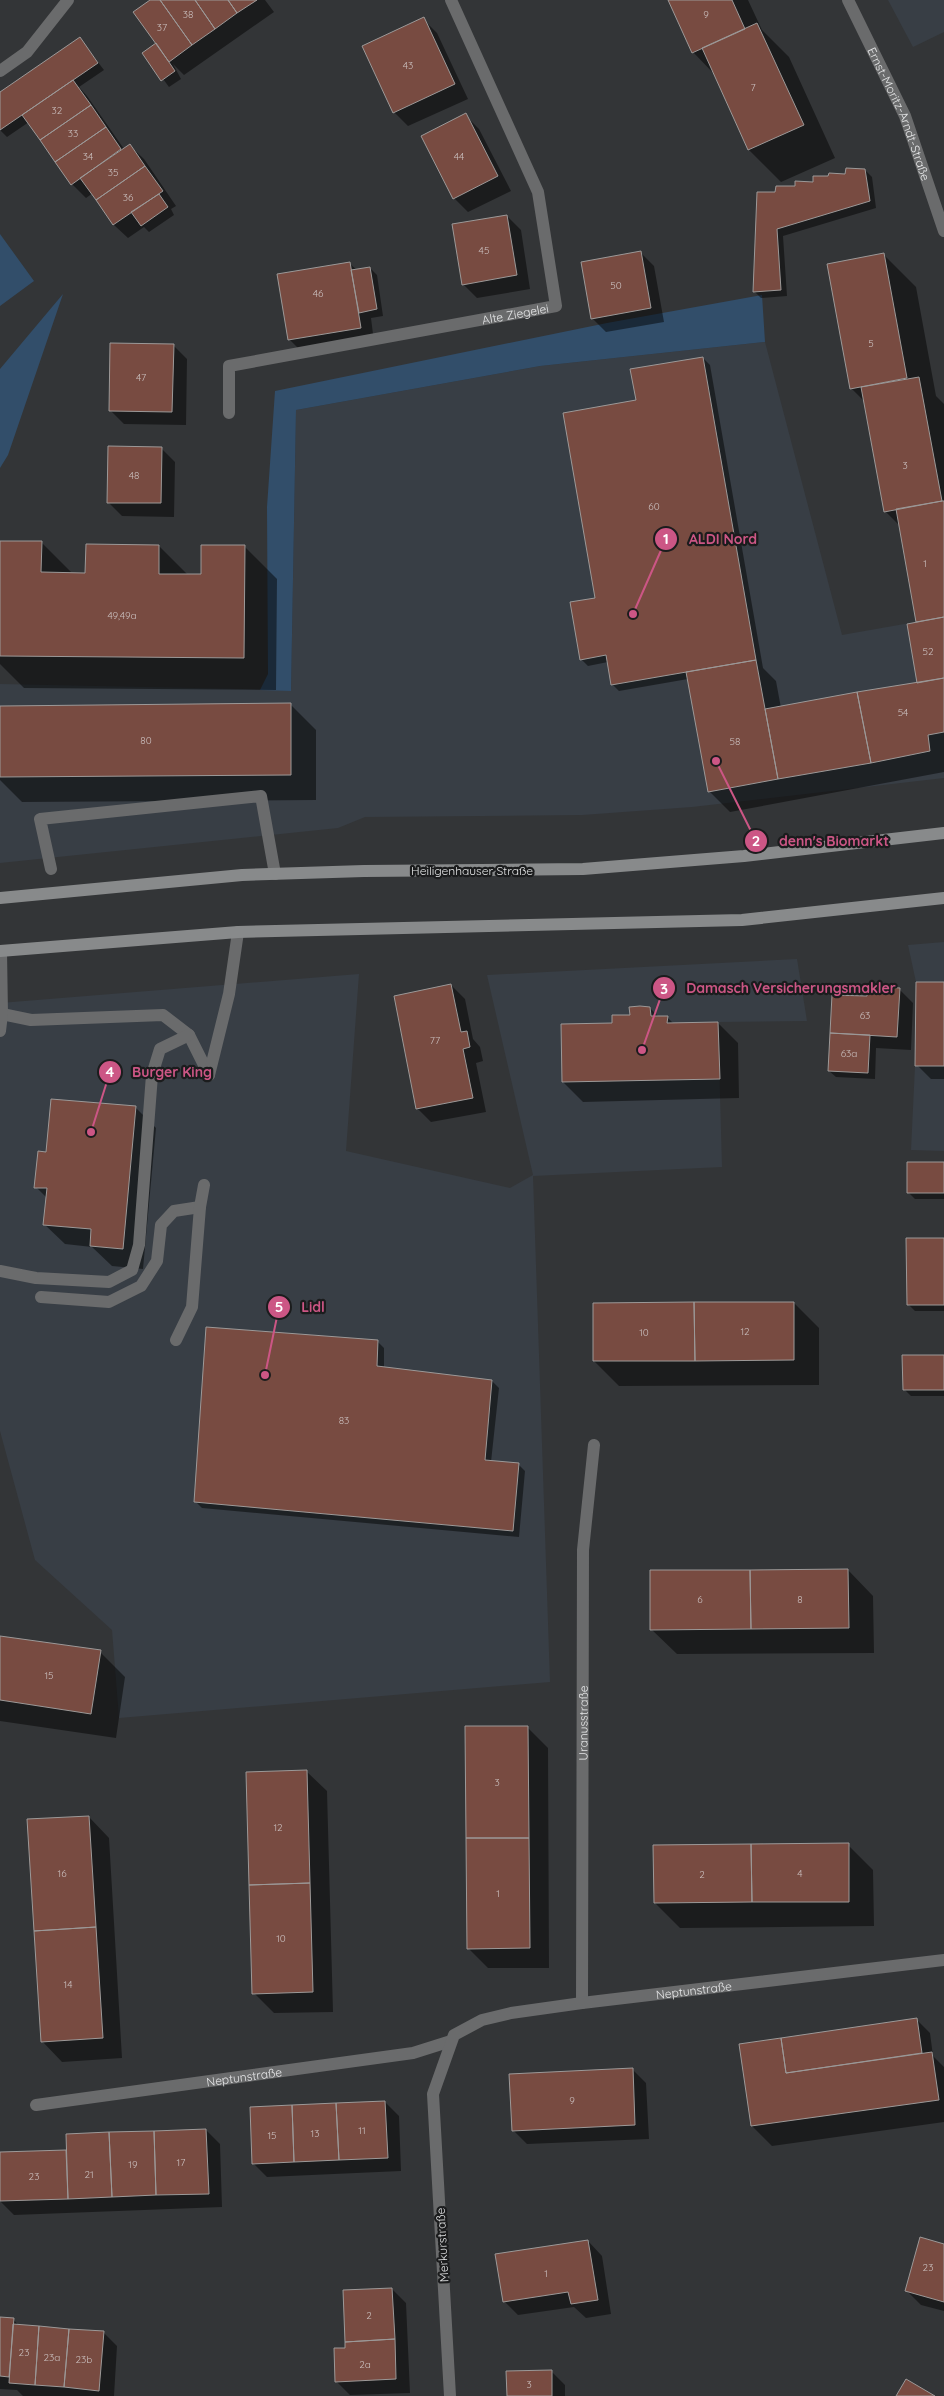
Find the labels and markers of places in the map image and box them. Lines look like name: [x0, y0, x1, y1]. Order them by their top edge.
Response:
callout: ALDI Nord: [654, 524, 767, 553]
callout: denn's Biomarkt: [744, 826, 899, 855]
callout: Damasch Versicherungsmakler: [652, 974, 906, 1003]
callout: Burger King: [97, 1058, 222, 1087]
callout: Lidl: [266, 1293, 335, 1322]

